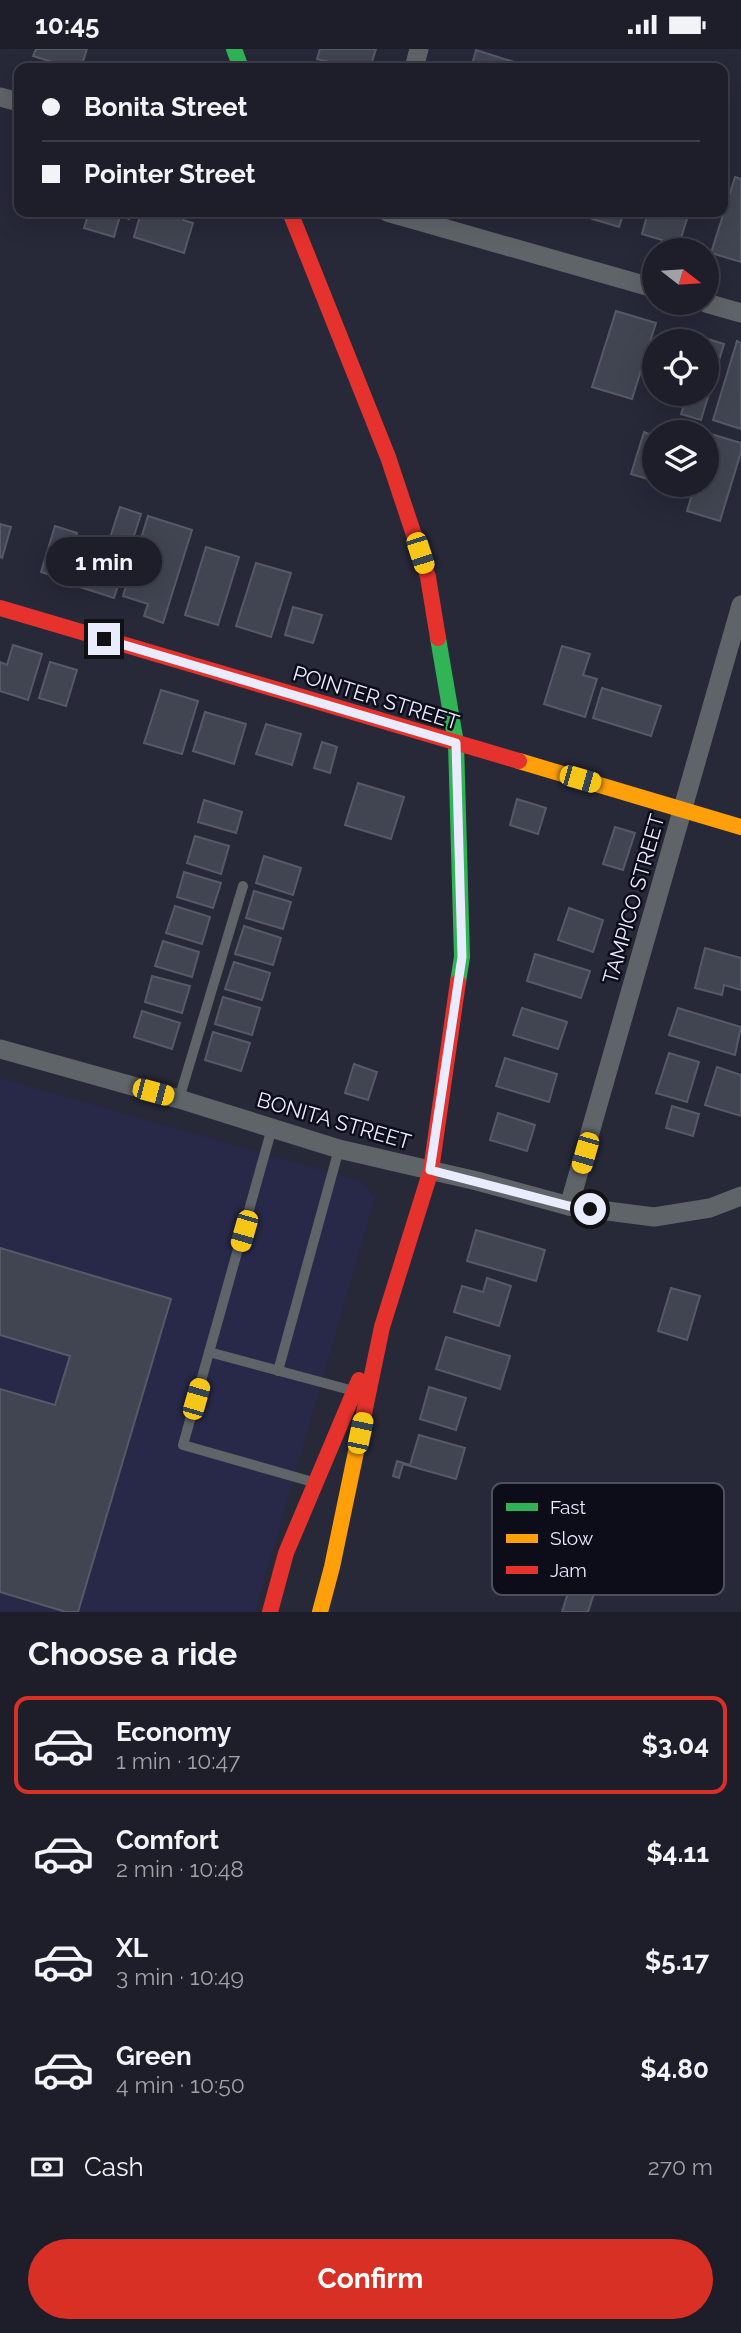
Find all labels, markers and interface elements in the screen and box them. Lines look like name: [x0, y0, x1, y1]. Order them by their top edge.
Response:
text: 10:45: [35, 10, 99, 40]
text: Bonita Street: [84, 92, 247, 122]
text: Pointer Street: [84, 159, 256, 189]
north arrow: [642, 238, 719, 315]
map controls: [642, 238, 719, 497]
button: locate: [642, 329, 719, 406]
button: layers: [642, 420, 719, 497]
car: [404, 530, 437, 576]
callout: 1 min: [46, 538, 162, 587]
text: 1 min: [75, 548, 133, 575]
route end: [88, 623, 120, 655]
street label: POINTER STREET: [290, 660, 462, 735]
car: [557, 763, 604, 795]
street label: TAMPICO STREET: [597, 811, 670, 987]
car: [130, 1076, 177, 1108]
street label: BONITA STREET: [254, 1087, 414, 1155]
car: [570, 1130, 601, 1176]
route start: [574, 1193, 606, 1225]
car: [229, 1208, 260, 1254]
car: [181, 1376, 212, 1422]
car: [346, 1410, 375, 1456]
legend: [492, 1483, 724, 1595]
text: Fast: [550, 1496, 586, 1518]
text: Slow: [550, 1527, 594, 1549]
text: Jam: [550, 1559, 587, 1581]
text: Choose a ride: [28, 1635, 237, 1672]
icon: car: [32, 1714, 95, 1777]
text: Economy: [116, 1717, 231, 1747]
text: $3.04: [641, 1730, 709, 1760]
text: 1 min · 10:47: [116, 1747, 240, 1774]
icon: car: [32, 1822, 95, 1885]
text: Comfort: [116, 1825, 219, 1855]
text: $4.11: [646, 1838, 709, 1868]
text: 2 min · 10:48: [116, 1855, 244, 1882]
icon: car: [32, 1930, 95, 1993]
text: XL: [116, 1933, 148, 1963]
text: $5.17: [645, 1946, 709, 1976]
text: 3 min · 10:49: [116, 1963, 244, 1990]
icon: car: [32, 2038, 95, 2101]
text: Green: [116, 2041, 192, 2071]
text: $4.80: [640, 2054, 709, 2084]
text: 4 min · 10:50: [116, 2071, 245, 2098]
icon: cash: [28, 2148, 66, 2186]
text: Cash: [84, 2152, 144, 2182]
text: 270 m: [648, 2153, 713, 2180]
button: Confirm: [28, 2239, 713, 2319]

